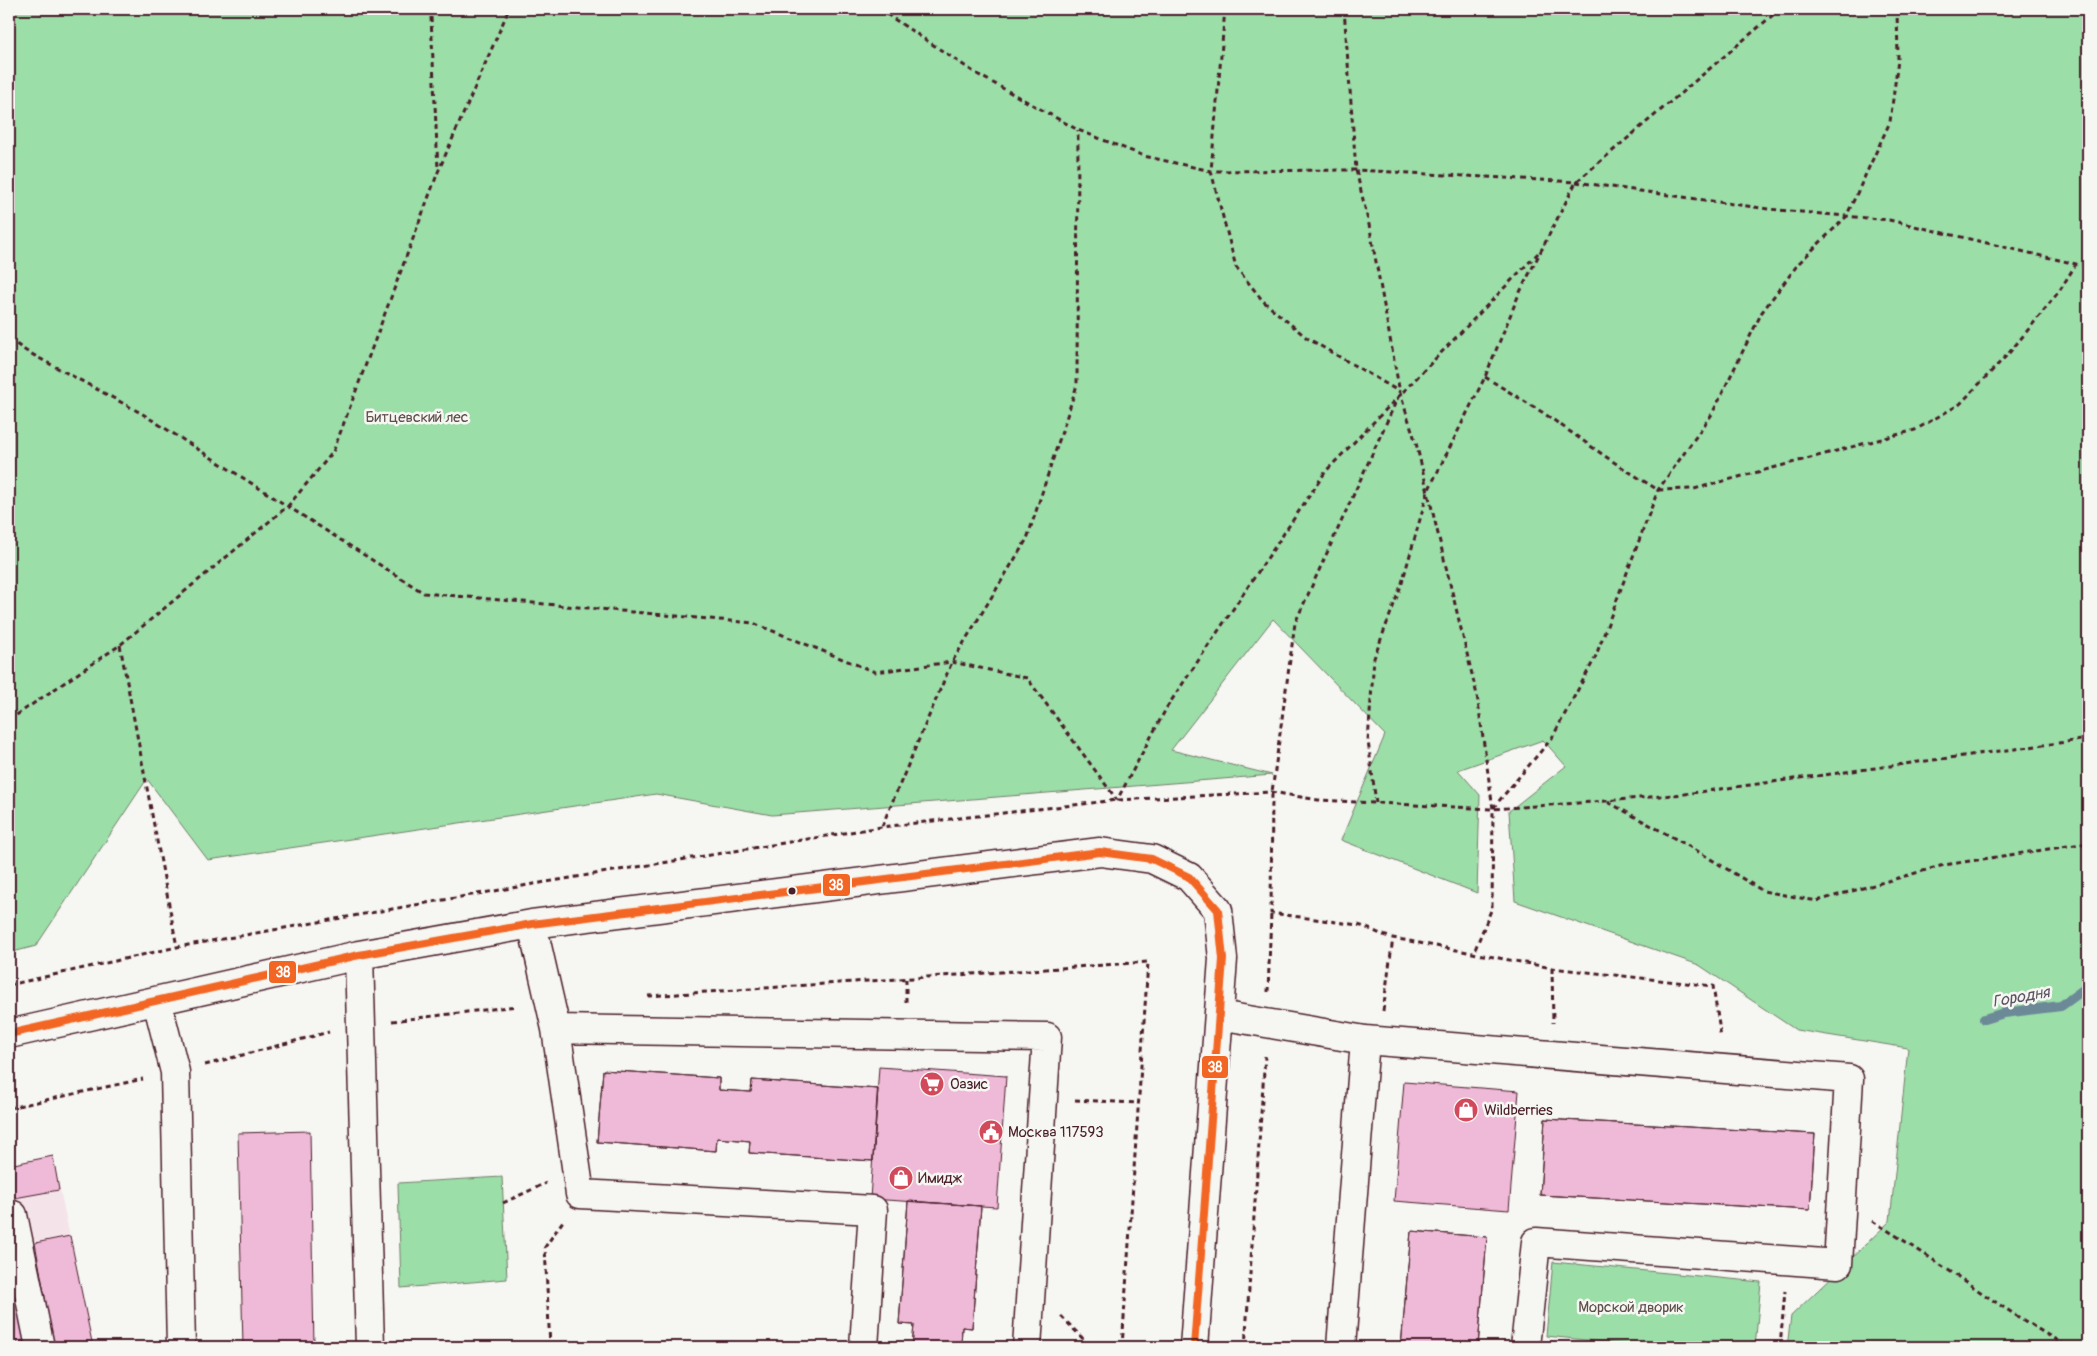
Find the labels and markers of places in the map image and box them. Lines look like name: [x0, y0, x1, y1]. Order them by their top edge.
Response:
unlabelled marker: [787, 886, 797, 896]
supermarket icon: Оазис: [919, 1071, 945, 1097]
place label: Оазис: [950, 1075, 988, 1094]
shop icon: Wildberries: [1453, 1097, 1479, 1123]
place label: Wildberries: [1484, 1101, 1553, 1120]
public building icon: Москва 117593: [978, 1119, 1004, 1145]
place label: Москва 117593: [1008, 1123, 1104, 1142]
shop icon: Имидж: [888, 1165, 914, 1191]
place label: Имидж: [918, 1169, 963, 1188]

